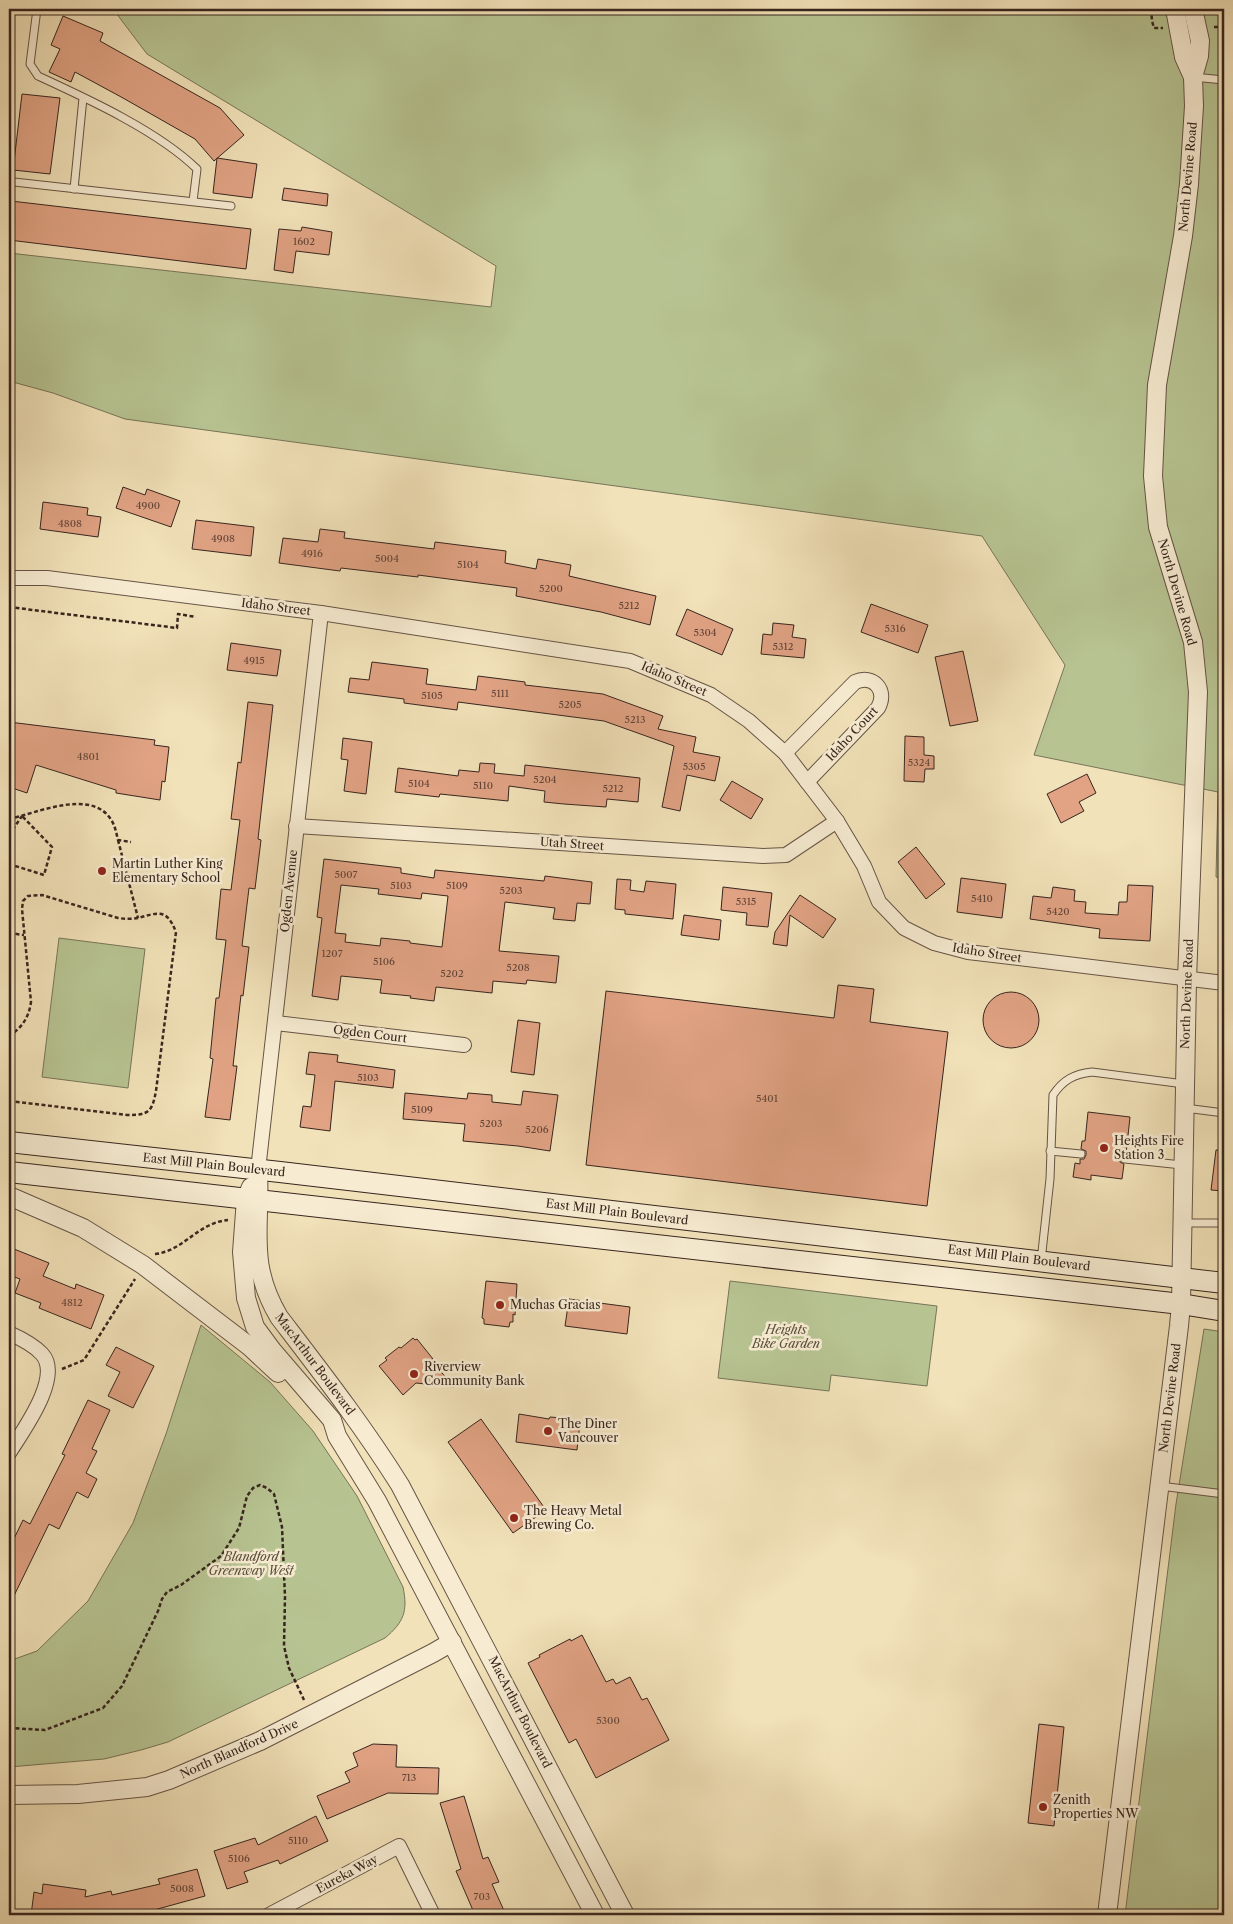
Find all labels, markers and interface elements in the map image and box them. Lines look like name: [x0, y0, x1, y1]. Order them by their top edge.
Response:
street label: North Devine Road: [1175, 121, 1200, 233]
house number: 1602: [293, 235, 315, 248]
house number: 4900: [136, 499, 160, 512]
house number: 4808: [58, 517, 82, 530]
house number: 4908: [211, 532, 235, 545]
street label: North Devine Road: [1155, 537, 1200, 648]
house number: 4916: [301, 547, 323, 560]
house number: 5004: [375, 552, 399, 565]
house number: 5104: [457, 558, 479, 571]
house number: 5200: [539, 582, 563, 595]
street label: Idaho Street: [240, 595, 312, 618]
house number: 5212: [618, 599, 640, 612]
house number: 5316: [885, 622, 906, 635]
house number: 5304: [693, 626, 717, 639]
house number: 5312: [773, 640, 794, 653]
house number: 4915: [243, 654, 265, 667]
street label: Idaho Street: [639, 658, 710, 699]
house number: 5111: [491, 687, 510, 700]
house number: 5105: [421, 689, 443, 702]
house number: 5205: [559, 698, 581, 711]
street label: Idaho Court: [823, 703, 881, 764]
house number: 5213: [625, 713, 645, 726]
house number: 4801: [77, 750, 100, 763]
house number: 5324: [908, 756, 930, 769]
house number: 5305: [683, 760, 705, 773]
house number: 5204: [533, 773, 557, 786]
house number: 5104: [408, 777, 430, 790]
house number: 5110: [473, 779, 493, 792]
house number: 5212: [602, 782, 624, 795]
street label: Utah Street: [539, 834, 605, 853]
street label: Ogden Avenue: [277, 849, 300, 933]
place label: Martin Luther King Elementary School: [112, 856, 223, 885]
marker: Martin Luther King Elementary School: [96, 865, 108, 877]
house number: 5007: [334, 868, 358, 881]
house number: 5103: [390, 879, 412, 892]
house number: 5109: [446, 879, 468, 892]
house number: 5203: [499, 884, 523, 897]
house number: 5410: [971, 892, 993, 905]
house number: 5315: [736, 895, 756, 908]
house number: 5420: [1046, 905, 1070, 918]
street label: North Devine Road: [1177, 938, 1196, 1049]
street label: Idaho Street: [951, 940, 1024, 966]
house number: 1207: [321, 947, 343, 960]
house number: 5106: [373, 955, 395, 968]
house number: 5208: [506, 961, 530, 974]
house number: 5202: [440, 967, 464, 980]
street label: Ogden Court: [332, 1022, 409, 1046]
house number: 5103: [357, 1071, 379, 1084]
house number: 5401: [756, 1092, 779, 1105]
house number: 5109: [411, 1103, 433, 1116]
house number: 5203: [479, 1117, 503, 1130]
house number: 5206: [525, 1123, 549, 1136]
place label: Heights Fire Station 3: [1114, 1133, 1184, 1162]
marker: Heights Fire Station 3: [1098, 1142, 1110, 1154]
street label: East Mill Plain Boulevard: [142, 1150, 287, 1180]
street label: East Mill Plain Boulevard: [545, 1195, 690, 1228]
street label: East Mill Plain Boulevard: [947, 1241, 1092, 1274]
house number: 4812: [61, 1296, 83, 1309]
place label: Muchas Gracias: [510, 1297, 600, 1312]
marker: Muchas Gracias: [494, 1299, 506, 1311]
street label: MacArthur Boulevard: [272, 1310, 359, 1418]
park label: Heights Bike Garden: [751, 1322, 820, 1351]
street label: North Devine Road: [1155, 1342, 1184, 1454]
place label: Riverview Community Bank: [424, 1359, 525, 1388]
marker: Riverview Community Bank: [408, 1368, 420, 1380]
place label: The Diner Vancouver: [557, 1416, 618, 1445]
marker: The Diner Vancouver: [542, 1425, 554, 1437]
place label: The Heavy Metal Brewing Co.: [524, 1503, 622, 1532]
marker: The Heavy Metal Brewing Co.: [508, 1512, 520, 1524]
park label: Blandford Greenway West: [209, 1549, 294, 1578]
street label: MacArthur Boulevard: [486, 1653, 556, 1771]
house number: 5300: [596, 1714, 620, 1727]
street label: North Blandford Drive: [177, 1716, 301, 1781]
house number: 713: [402, 1771, 416, 1784]
place label: Zenith Properties NW: [1053, 1792, 1139, 1821]
marker: Zenith Properties NW: [1037, 1801, 1049, 1813]
house number: 5110: [288, 1834, 308, 1847]
street label: Eureka Way: [313, 1851, 380, 1896]
house number: 5106: [228, 1852, 250, 1865]
house number: 5008: [170, 1882, 194, 1895]
house number: 703: [474, 1890, 490, 1903]

